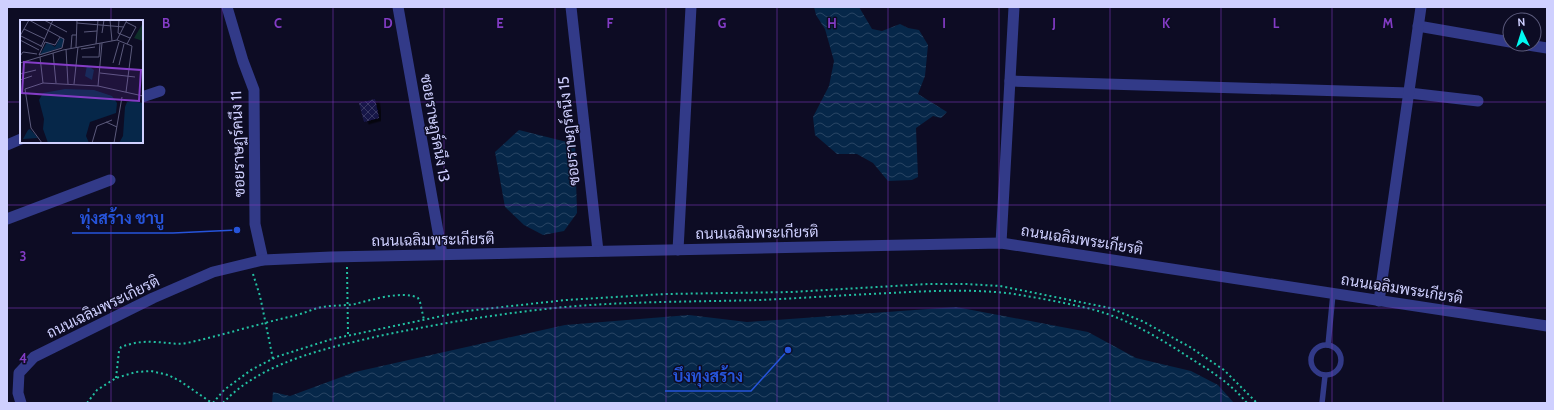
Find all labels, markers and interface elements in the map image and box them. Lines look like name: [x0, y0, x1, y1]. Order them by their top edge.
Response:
north arrow: [1502, 12, 1542, 52]
text: B: [162, 15, 170, 31]
text: C: [274, 15, 282, 31]
text: D: [383, 15, 393, 31]
text: E: [496, 15, 504, 31]
text: F: [607, 15, 614, 31]
text: G: [718, 15, 727, 31]
text: H: [827, 15, 837, 31]
text: I: [942, 15, 946, 31]
text: J: [1051, 15, 1056, 31]
text: K: [1162, 15, 1171, 31]
text: L: [1273, 15, 1280, 31]
text: M: [1383, 15, 1394, 31]
text: N: [1517, 15, 1526, 29]
inset map: [20, 20, 143, 143]
street label: ซอยราษฏร์คนึง 13: [416, 72, 454, 184]
street label: ซอยราษฏร์คนึง 15: [553, 75, 585, 187]
street label: ซอยราษฏร์คนึง 11: [226, 91, 250, 197]
callout: ทุ่งสร้าง ชาบู: [72, 205, 173, 233]
text: ทุ่งสร้าง ชาบู: [80, 207, 164, 231]
street label: ถนนเฉลิมพระเกียรติ: [1020, 220, 1144, 259]
street label: ถนนเฉลิมพระเกียรติ: [695, 222, 819, 243]
street label: ถนนเฉลิมพระเกียรติ: [371, 229, 495, 250]
text: 3: [19, 248, 27, 264]
street label: ถนนเฉลิมพระเกียรติ: [1340, 269, 1464, 308]
street label: ถนนเฉลิมพระเกียรติ: [43, 271, 162, 342]
text: 4: [19, 350, 27, 366]
callout: บึงทุ่งสร้าง: [665, 363, 751, 391]
text: บึงทุ่งสร้าง: [673, 365, 743, 388]

